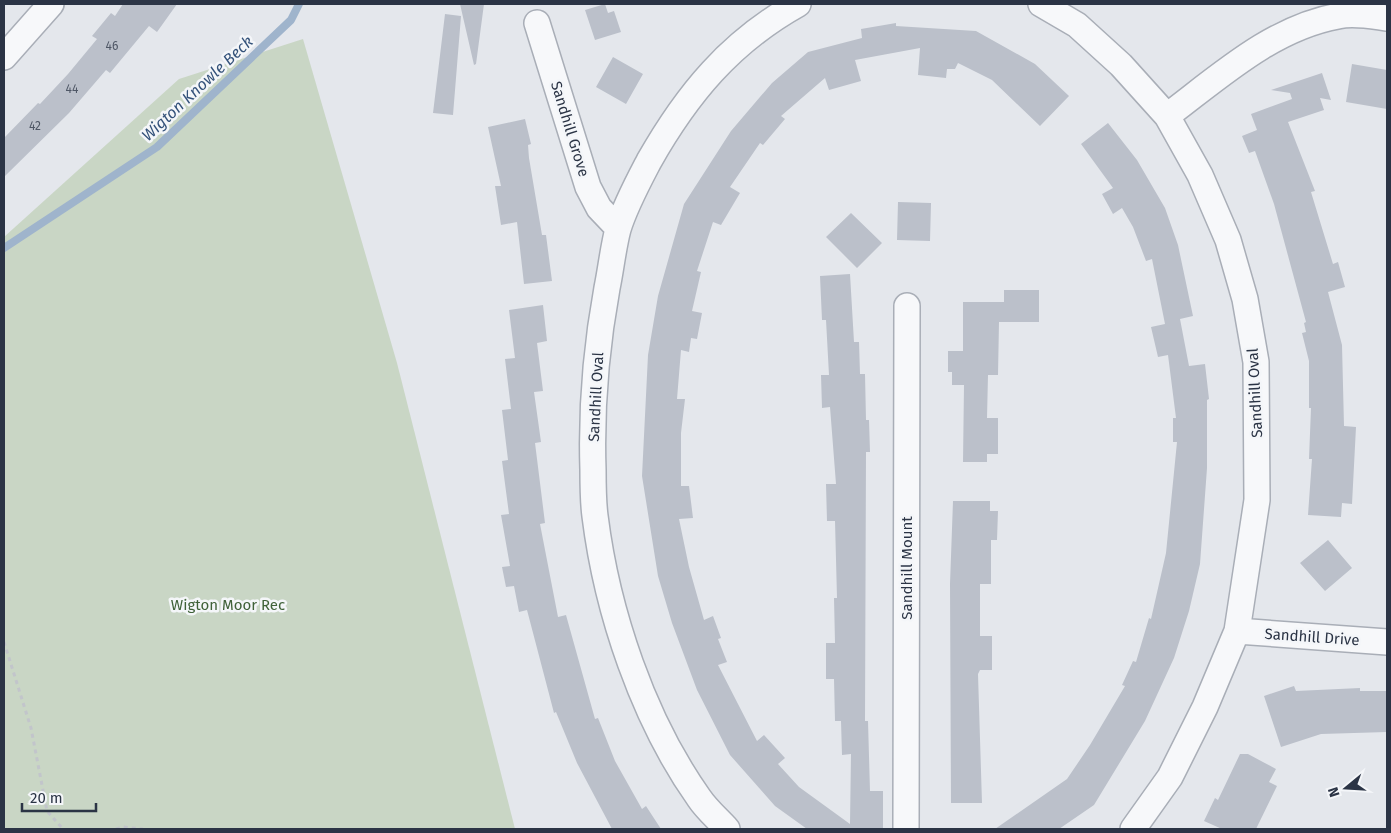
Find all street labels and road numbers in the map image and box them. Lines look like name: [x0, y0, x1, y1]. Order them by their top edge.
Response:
street label: Sandhill Grove: [547, 79, 593, 179]
street label: Sandhill Oval: [1244, 347, 1266, 438]
street label: Sandhill Oval: [585, 351, 607, 442]
street label: Sandhill Mount: [898, 516, 916, 620]
street label: Sandhill Drive: [1264, 625, 1360, 649]

